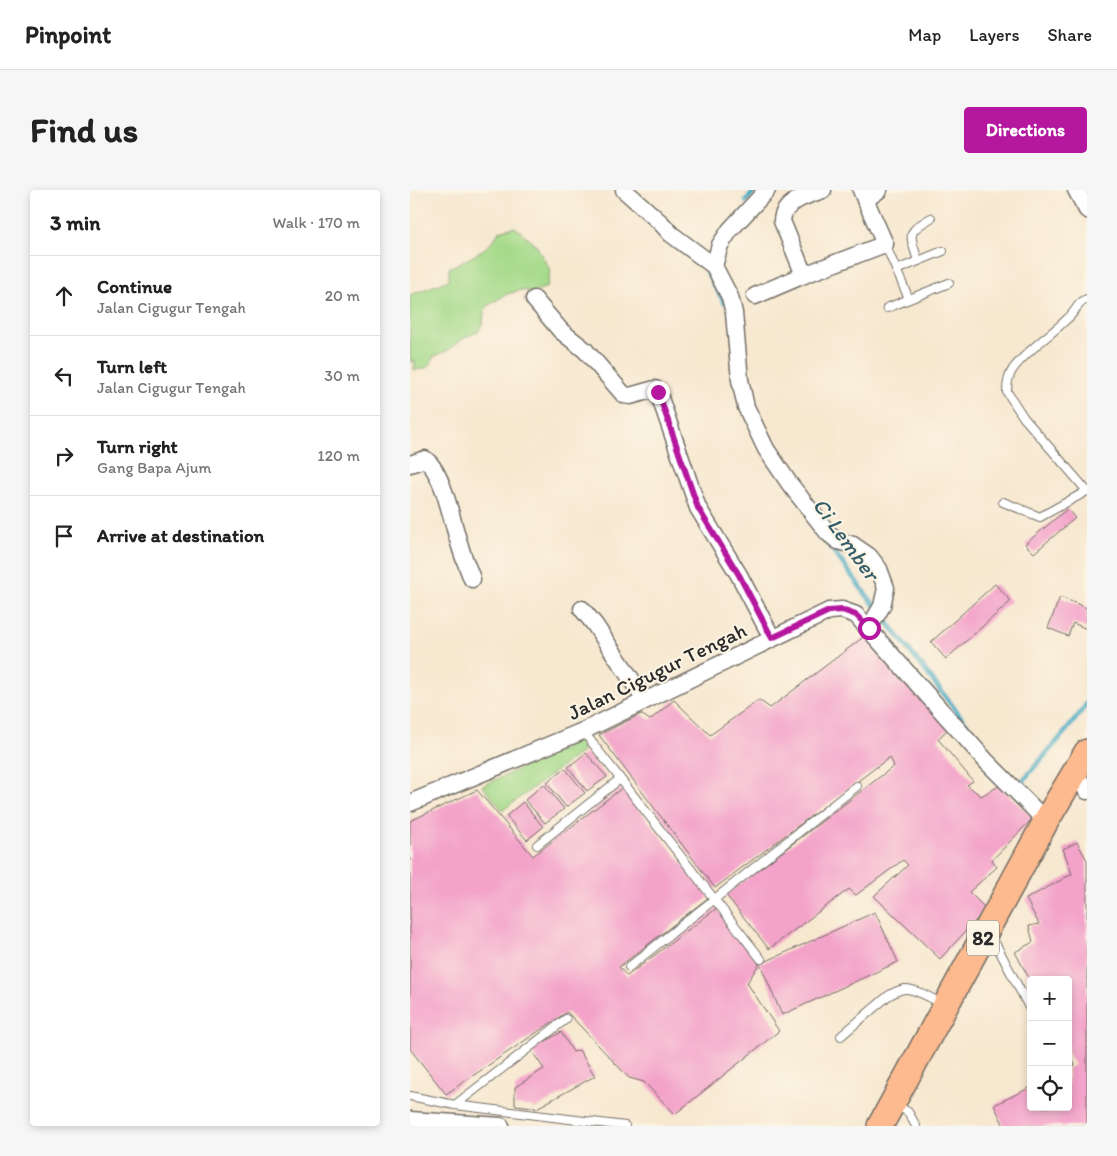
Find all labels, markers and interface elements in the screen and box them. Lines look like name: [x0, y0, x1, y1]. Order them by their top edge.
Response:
text: Pinpoint: [25, 20, 111, 49]
text: Map: [908, 24, 941, 46]
text: Layers: [969, 24, 1019, 46]
text: Share: [1047, 24, 1092, 46]
button: Directions: [964, 107, 1087, 153]
text: Find us: [30, 109, 138, 151]
text: 3 min: [50, 210, 100, 235]
text: Walk · 170 m: [273, 213, 360, 232]
text: Continue: [97, 275, 172, 298]
icon: ahead: [50, 282, 78, 310]
text: 20 m: [325, 286, 360, 305]
text: Jalan Cigugur Tengah: [97, 298, 246, 317]
text: Turn left: [97, 355, 167, 378]
icon: left: [50, 362, 78, 390]
text: 30 m: [324, 366, 360, 385]
text: Jalan Cigugur Tengah: [97, 378, 246, 397]
route end: [647, 381, 670, 404]
text: Turn right: [97, 435, 178, 458]
icon: right: [50, 442, 78, 470]
text: 120 m: [317, 446, 360, 465]
text: Gang Bapa Ajum: [97, 458, 211, 477]
water label: Ci Lember: [807, 492, 886, 587]
icon: arrive: [50, 522, 78, 550]
text: Arrive at destination: [97, 524, 264, 547]
street label: Jalan Cigugur Tengah: [564, 617, 750, 725]
route start: [858, 617, 881, 640]
road number: 82: [967, 920, 999, 956]
map controls: [1027, 976, 1072, 1111]
button: +: [1027, 976, 1072, 1021]
button: −: [1027, 1021, 1072, 1066]
button: locate: [1027, 1066, 1072, 1111]

